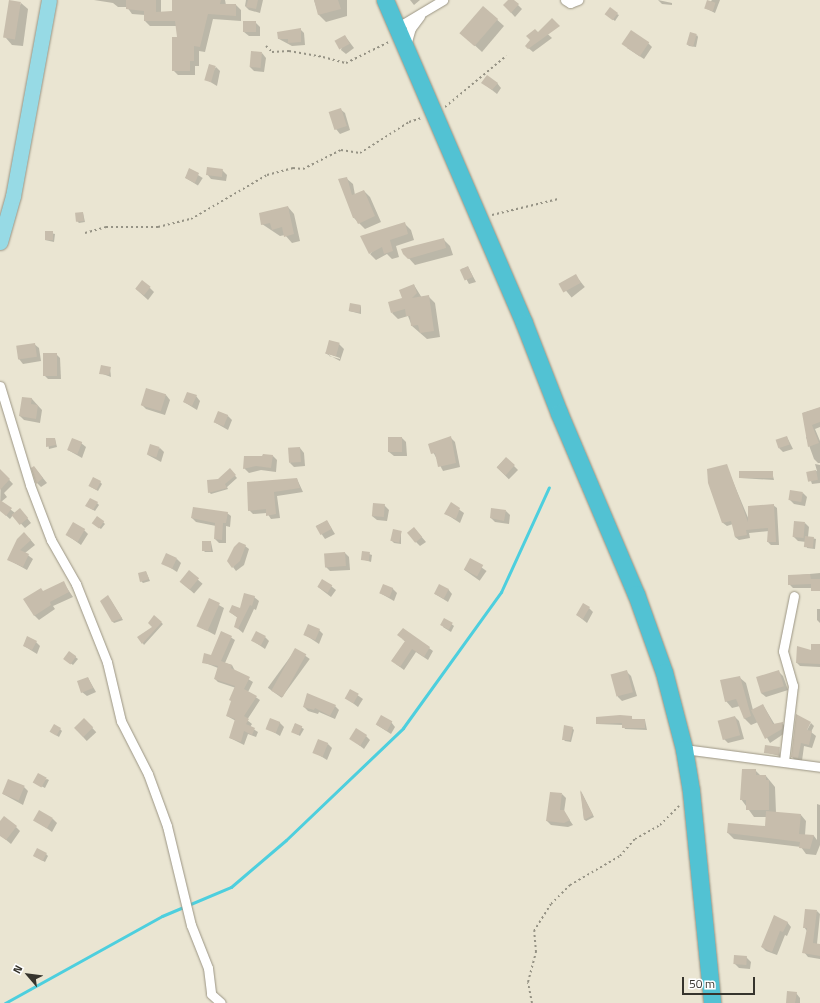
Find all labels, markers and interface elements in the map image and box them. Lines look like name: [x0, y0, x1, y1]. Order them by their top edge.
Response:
north arrow: [8, 955, 48, 995]
text: N: [9, 962, 26, 976]
scale bar: [684, 969, 757, 995]
text: 50 m: [689, 974, 715, 993]

